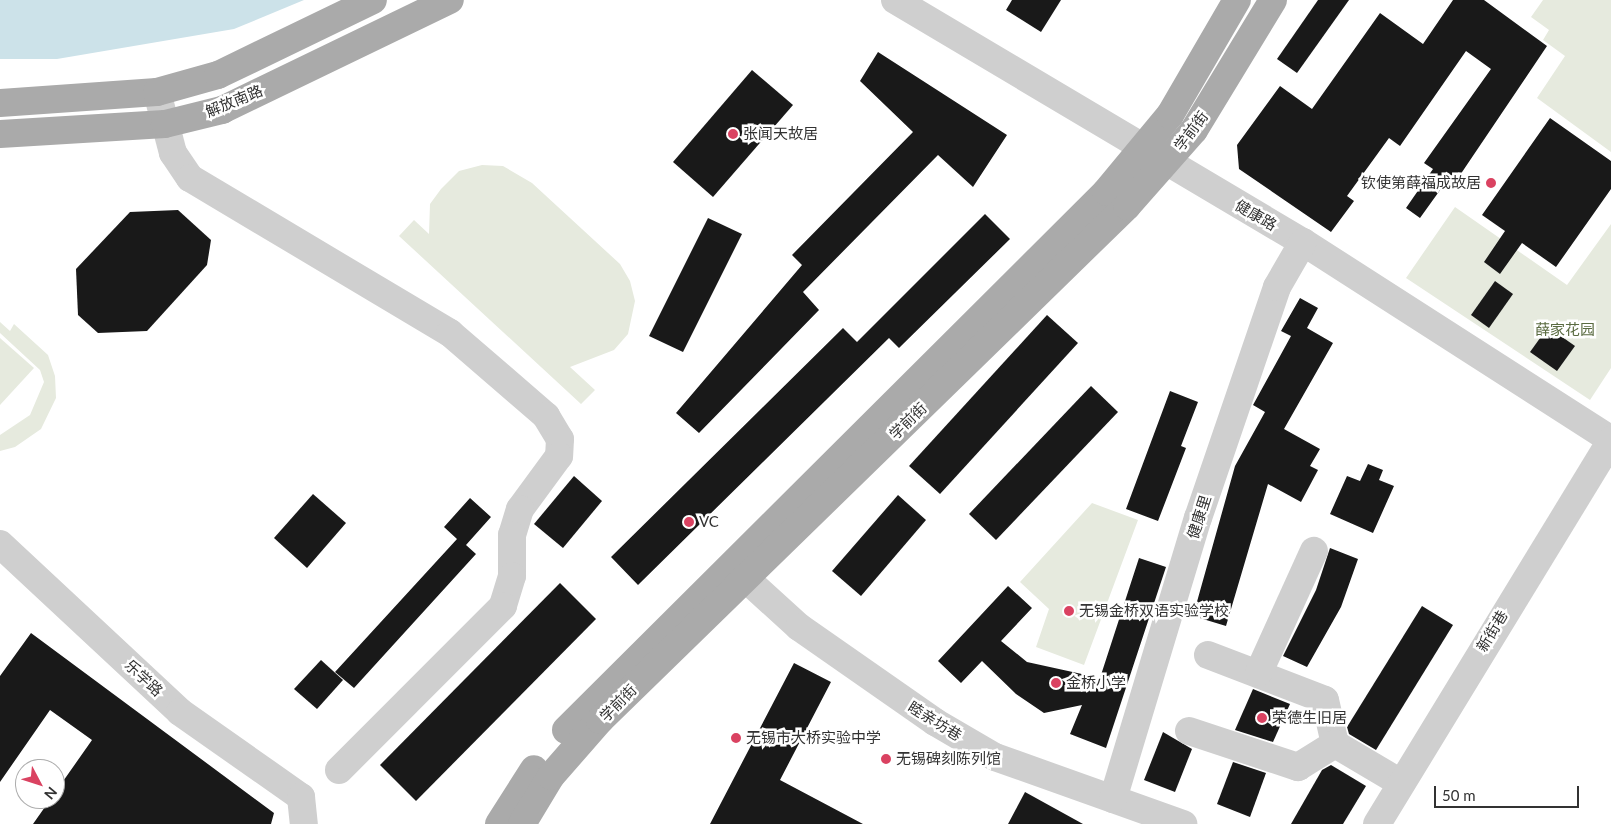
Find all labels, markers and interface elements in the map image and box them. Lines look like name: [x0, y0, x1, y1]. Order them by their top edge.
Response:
street label: 解放南路: [203, 81, 265, 121]
street label: 学前街: [1170, 108, 1212, 154]
place label: 张闻天故居: [743, 125, 818, 143]
marker: 张闻天故居: [727, 128, 739, 140]
place label: 钦使第薛福成故居: [1361, 174, 1481, 192]
marker: 钦使第薛福成故居: [1485, 177, 1497, 189]
street label: 健康路: [1232, 196, 1280, 234]
park label: 薛家花园: [1535, 321, 1595, 339]
street label: 学前街: [886, 399, 930, 443]
street label: 健康里: [1183, 493, 1215, 541]
place label: VC: [699, 513, 719, 531]
marker: VC: [683, 516, 695, 528]
place label: 无锡金桥双语实验学校: [1079, 602, 1229, 620]
marker: 无锡金桥双语实验学校: [1063, 605, 1075, 617]
street label: 新街巷: [1473, 607, 1511, 655]
street label: 乐学路: [121, 656, 167, 700]
place label: 金桥小学: [1066, 674, 1126, 692]
marker: 金桥小学: [1050, 677, 1062, 689]
street label: 学前街: [596, 681, 640, 725]
street label: 睦亲坊巷: [905, 697, 965, 745]
place label: 荣德生旧居: [1272, 709, 1347, 727]
marker: 荣德生旧居: [1256, 712, 1268, 724]
place label: 无锡市大桥实验中学: [746, 729, 881, 747]
marker: 无锡市大桥实验中学: [730, 732, 742, 744]
place label: 无锡碑刻陈列馆: [896, 750, 1001, 768]
marker: 无锡碑刻陈列馆: [880, 753, 892, 765]
north arrow: [15, 759, 65, 809]
scale bar: [1436, 776, 1581, 808]
text: N: [41, 784, 61, 803]
text: 50 m: [1442, 786, 1476, 804]

